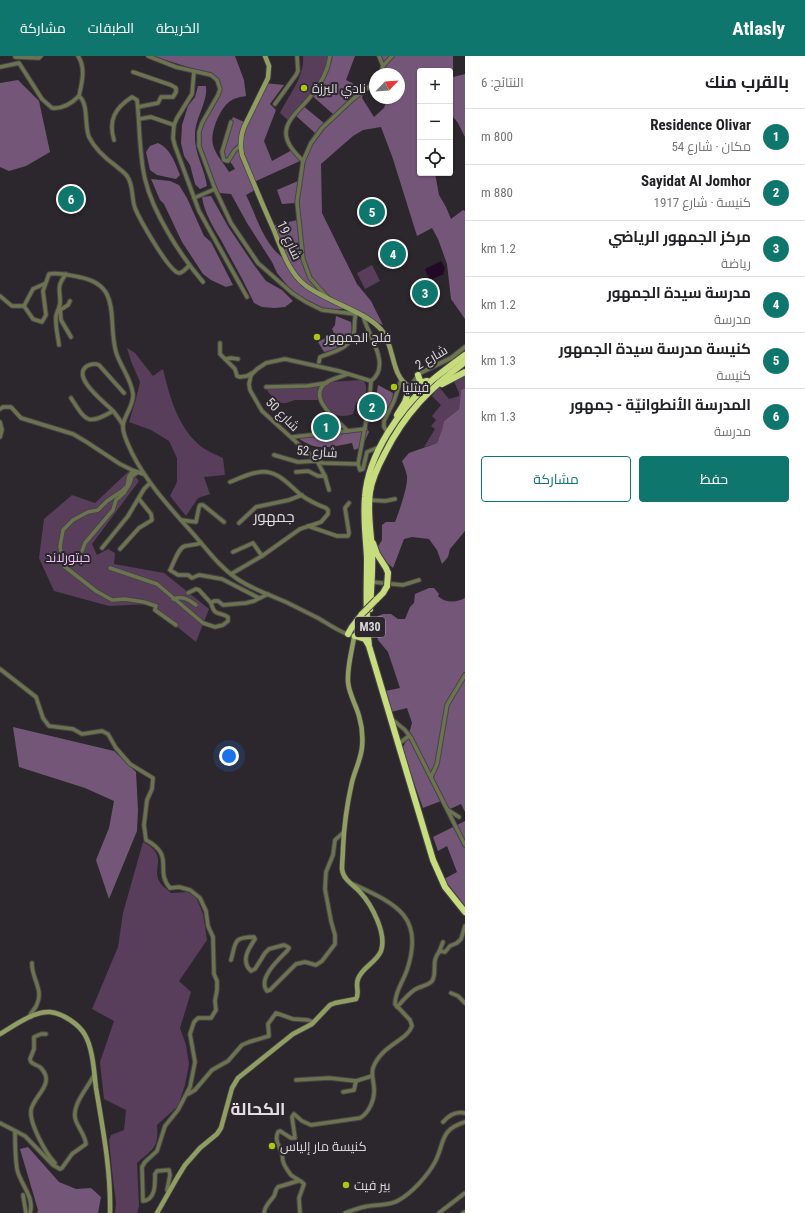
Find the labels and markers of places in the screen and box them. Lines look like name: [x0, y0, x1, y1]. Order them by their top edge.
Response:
place label: نادي اليرزة: [312, 81, 366, 99]
marker: نادي اليرزة: [299, 83, 309, 93]
pin: 6: [58, 184, 84, 214]
pin: 5: [359, 197, 385, 227]
pin: 4: [380, 239, 406, 269]
pin: 3: [412, 278, 438, 308]
place label: فلج الجمهور: [324, 330, 391, 346]
marker: فلج الجمهور: [312, 332, 322, 342]
place label: فيتليا: [402, 380, 429, 395]
marker: فيتليا: [389, 382, 399, 392]
pin: 2: [359, 392, 385, 422]
pin: 1: [313, 412, 339, 442]
place label: كنيسة مار إلياس: [280, 1139, 367, 1155]
marker: كنيسة مار إلياس: [267, 1141, 277, 1151]
place label: بير فيت: [354, 1178, 391, 1193]
marker: بير فيت: [341, 1180, 351, 1190]

